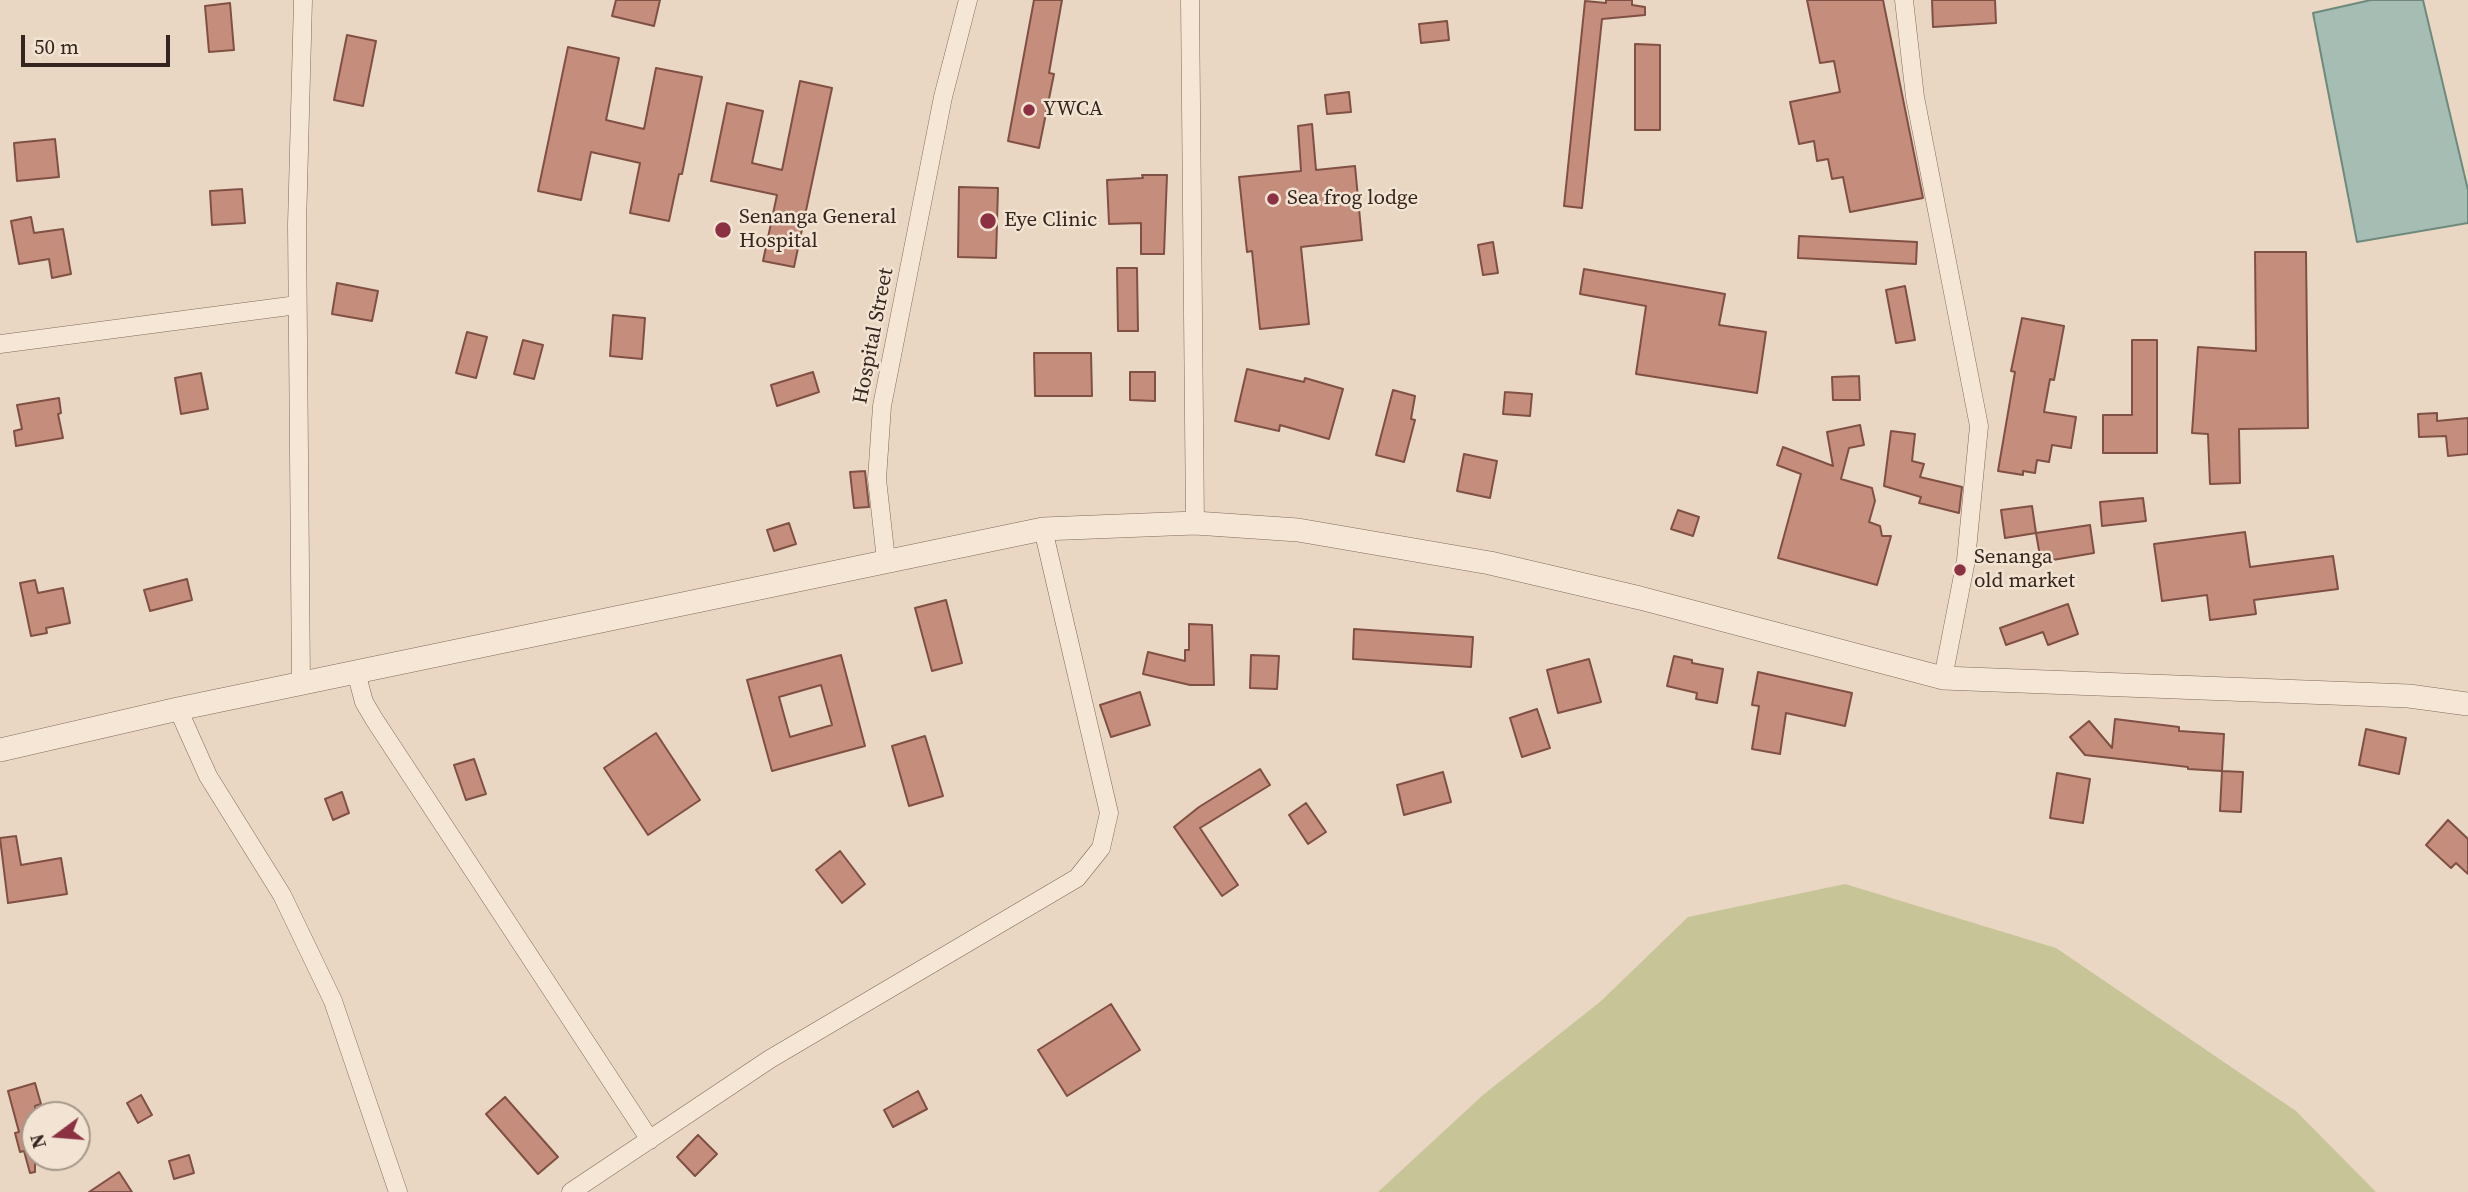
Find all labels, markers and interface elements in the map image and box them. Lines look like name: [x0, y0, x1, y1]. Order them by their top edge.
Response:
scale bar: [24, 21, 173, 65]
text: 50 m: [34, 32, 79, 61]
place label: YWCA: [1043, 97, 1103, 123]
marker: YWCA: [1021, 102, 1037, 118]
place label: Sea frog lodge: [1287, 186, 1418, 212]
marker: Sea frog lodge: [1265, 191, 1281, 207]
place label: Senanga General Hospital: [739, 205, 897, 255]
place label: Eye Clinic: [1004, 208, 1097, 234]
marker: Eye Clinic: [978, 211, 998, 231]
marker: Senanga General Hospital: [713, 220, 733, 240]
street label: Hospital Street: [848, 266, 900, 406]
place label: Senanga old market: [1974, 545, 2075, 595]
marker: Senanga old market: [1952, 562, 1968, 578]
north arrow: [21, 1101, 91, 1171]
text: N: [23, 1131, 52, 1151]

